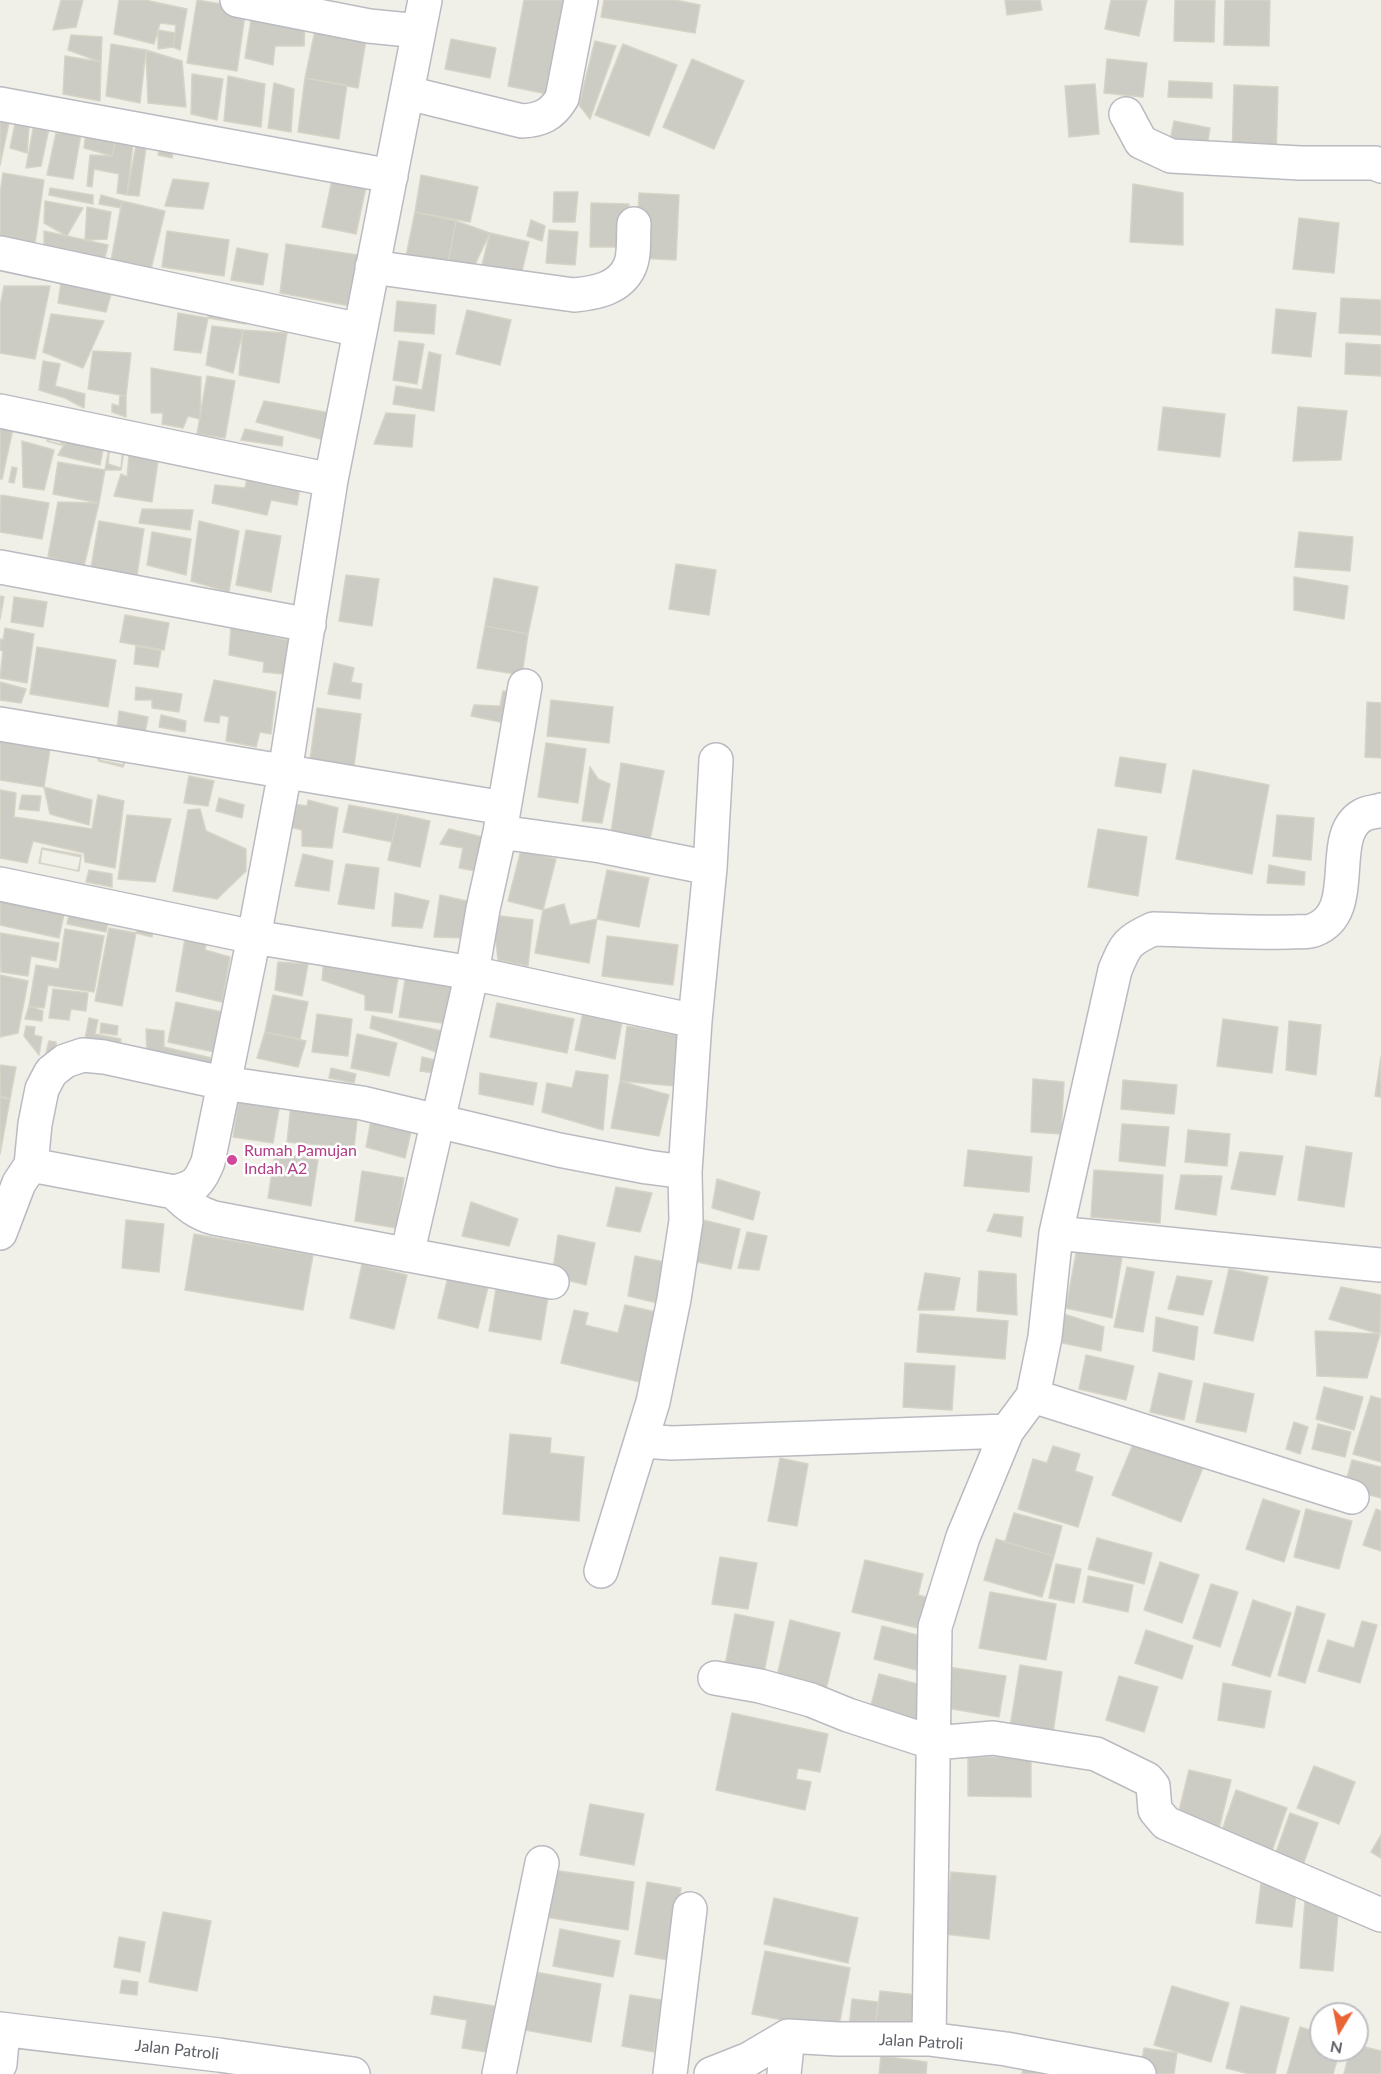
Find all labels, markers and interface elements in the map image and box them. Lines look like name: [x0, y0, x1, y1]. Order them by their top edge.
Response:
place label: Rumah Pamujan Indah A2: [244, 1141, 357, 1179]
marker: Rumah Pamujan Indah A2: [225, 1153, 239, 1167]
north arrow: [1309, 2002, 1369, 2062]
street label: Jalan Patroli: [878, 2030, 964, 2054]
street label: Jalan Patroli: [134, 2036, 220, 2064]
text: N: [1328, 2038, 1344, 2059]

